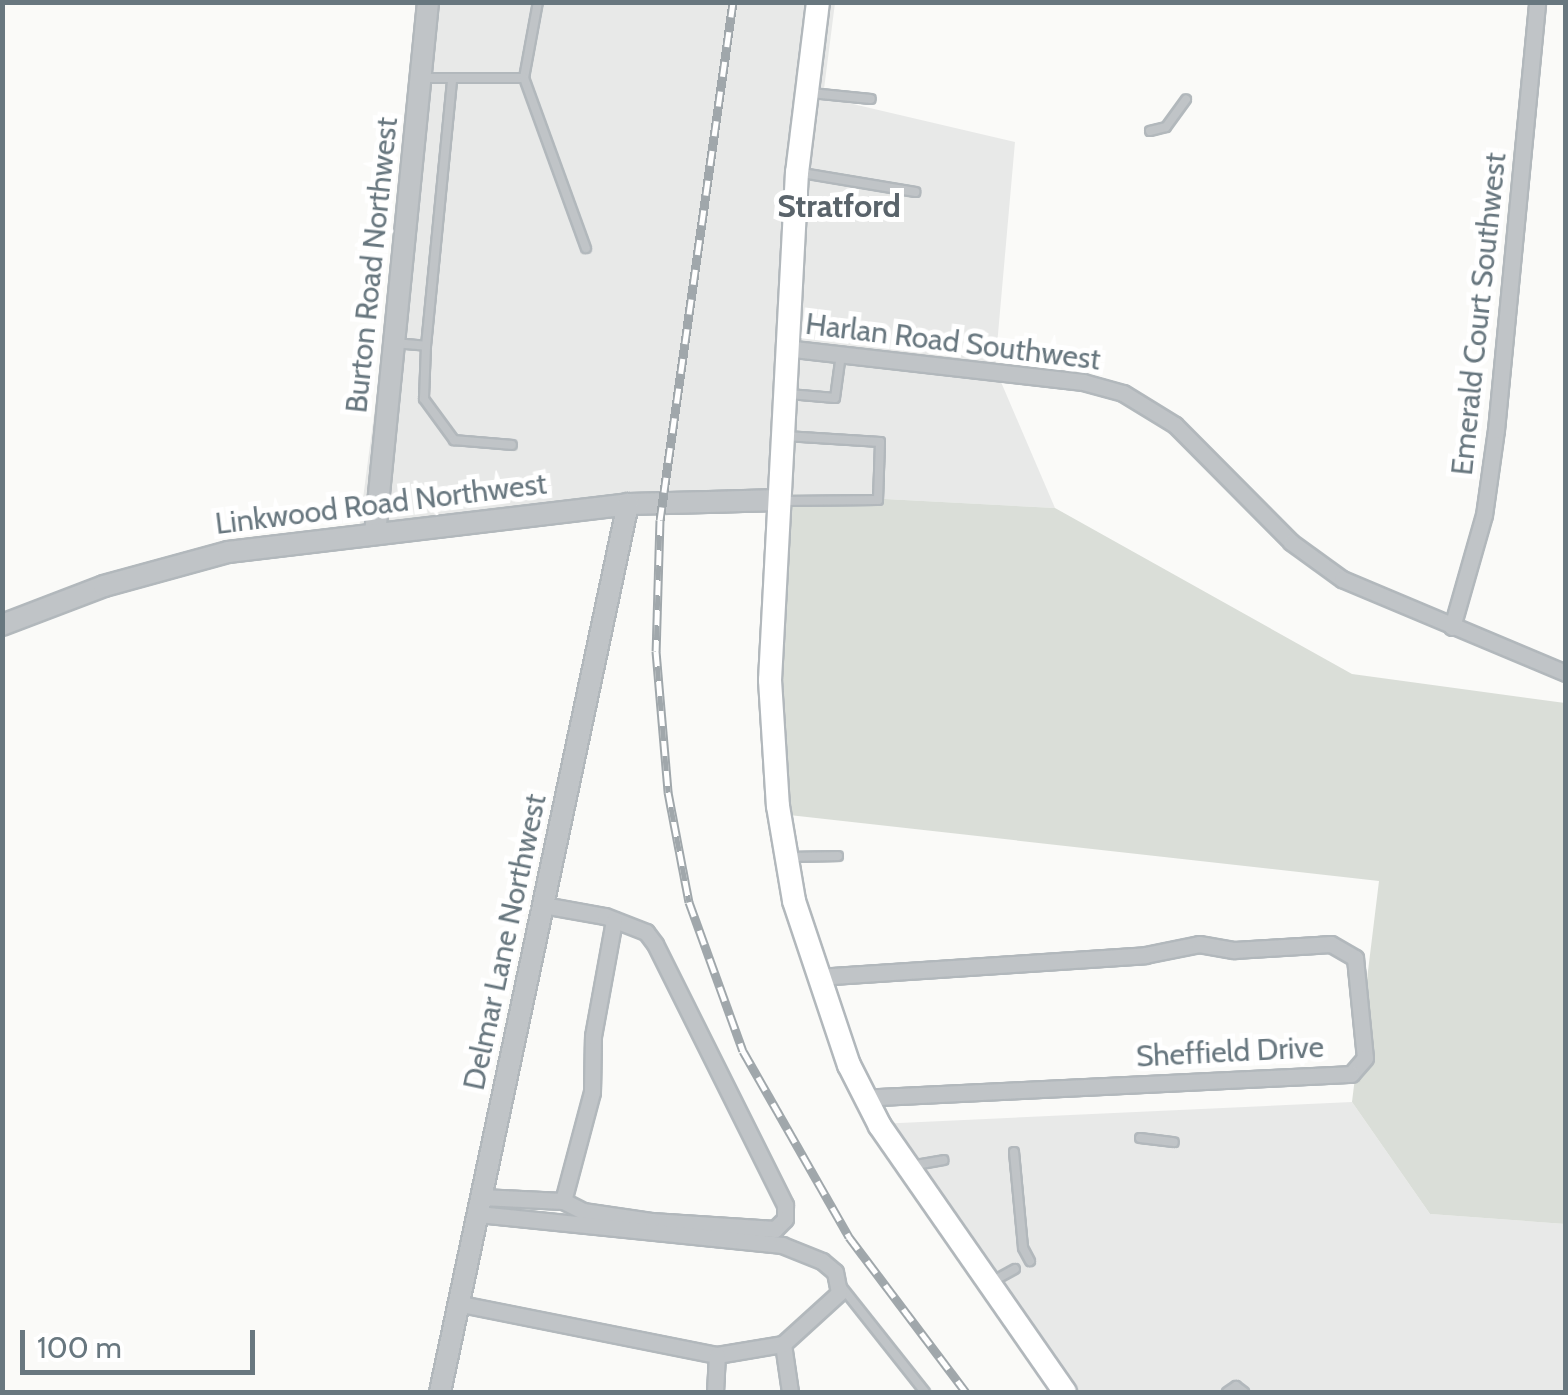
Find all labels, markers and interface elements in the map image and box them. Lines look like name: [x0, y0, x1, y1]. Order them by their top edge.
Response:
street label: Burton Road Northwest: [339, 115, 405, 415]
street label: Emerald Court Southwest: [1444, 151, 1514, 477]
district label: Stratford: [777, 187, 901, 225]
street label: Harlan Road Southwest: [803, 306, 1103, 378]
street label: Linkwood Road Northwest: [213, 466, 549, 542]
street label: Delmar Lane Northwest: [456, 791, 554, 1093]
street label: Sheffield Drive: [1135, 1029, 1325, 1075]
scale bar: [25, 1310, 260, 1372]
text: 100 m: [37, 1329, 122, 1366]

